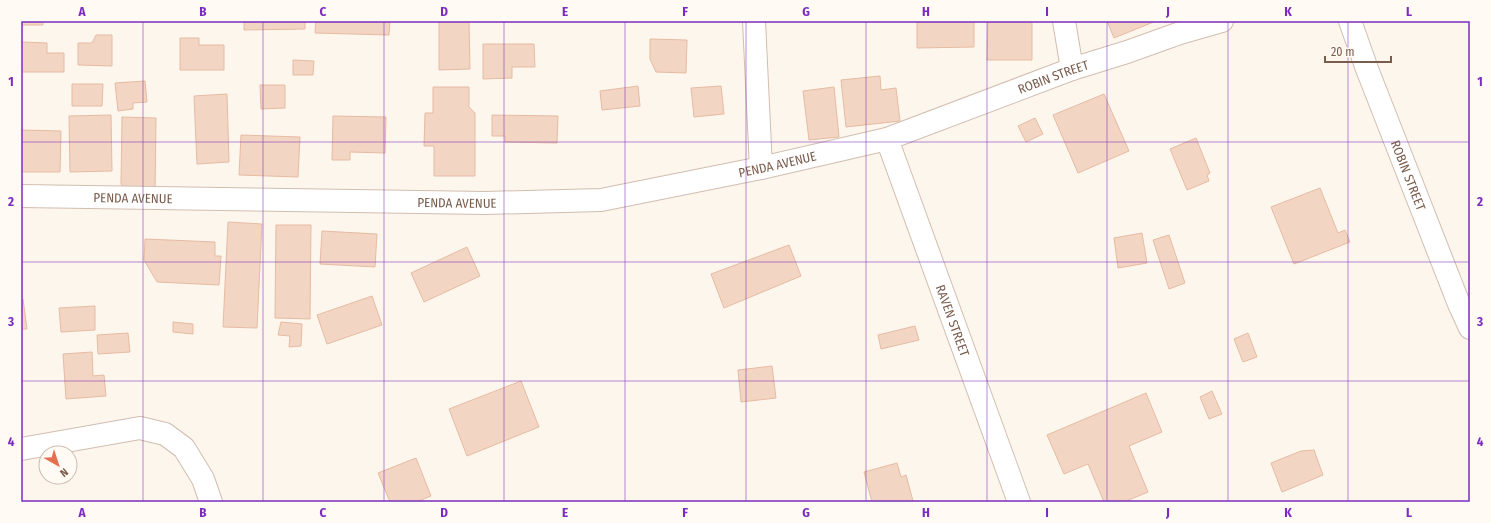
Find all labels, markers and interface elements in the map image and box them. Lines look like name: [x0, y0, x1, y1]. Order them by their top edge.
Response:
text: A: [77, 4, 86, 19]
text: B: [199, 4, 207, 19]
text: C: [320, 4, 327, 19]
text: D: [440, 4, 448, 19]
text: E: [562, 4, 568, 19]
text: F: [682, 4, 688, 19]
text: G: [802, 4, 810, 19]
text: H: [922, 4, 930, 19]
text: I: [1045, 4, 1049, 19]
text: J: [1165, 4, 1170, 19]
text: K: [1284, 4, 1292, 19]
text: L: [1406, 4, 1412, 19]
scale bar: [1325, 38, 1391, 64]
text: 20 m: [1331, 45, 1355, 59]
street label: ROBIN STREET: [1016, 57, 1090, 97]
text: 1: [8, 74, 14, 89]
text: 1: [1477, 74, 1483, 89]
street label: ROBIN STREET: [1388, 138, 1429, 213]
street label: PENDA AVENUE: [737, 149, 818, 180]
street label: PENDA AVENUE: [93, 190, 173, 206]
text: 2: [7, 194, 14, 209]
text: 2: [1476, 194, 1483, 209]
street label: PENDA AVENUE: [417, 195, 497, 211]
street label: RAVEN STREET: [933, 283, 972, 358]
text: 3: [7, 314, 14, 329]
text: 3: [1476, 314, 1483, 329]
text: 4: [8, 434, 15, 449]
text: 4: [1477, 434, 1484, 449]
north arrow: [38, 445, 78, 485]
text: N: [57, 465, 71, 480]
text: A: [77, 505, 86, 520]
text: B: [199, 505, 207, 520]
text: C: [320, 505, 327, 520]
text: D: [440, 505, 448, 520]
text: E: [562, 505, 568, 520]
text: F: [682, 505, 688, 520]
text: G: [802, 505, 810, 520]
text: H: [922, 505, 930, 520]
text: I: [1045, 505, 1049, 520]
text: J: [1165, 505, 1170, 520]
text: K: [1284, 505, 1292, 520]
text: L: [1406, 505, 1412, 520]

